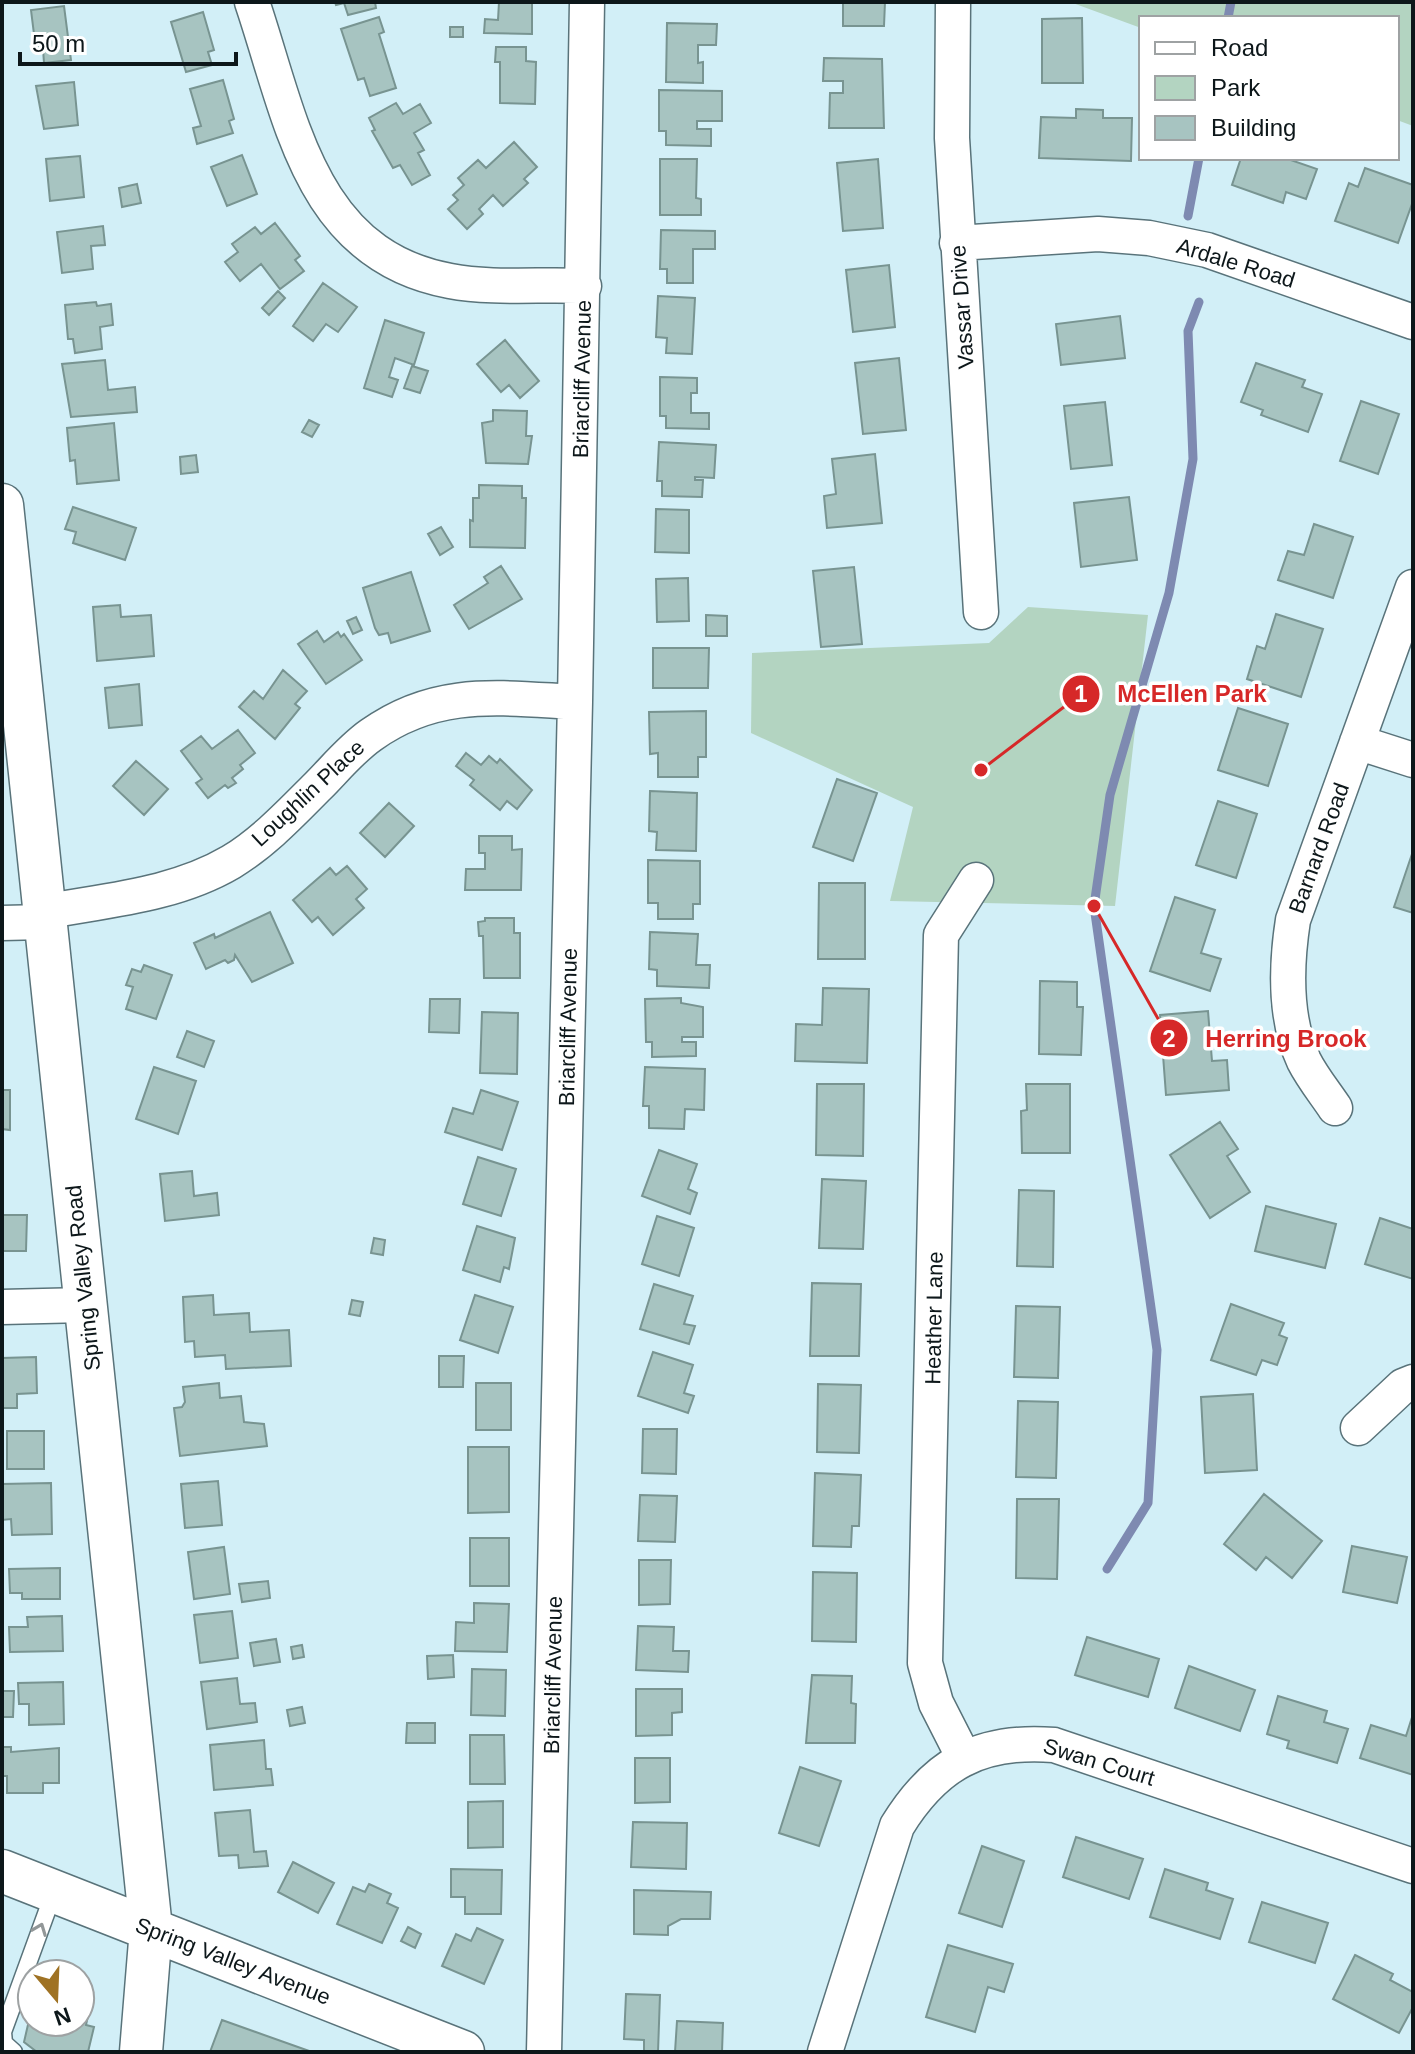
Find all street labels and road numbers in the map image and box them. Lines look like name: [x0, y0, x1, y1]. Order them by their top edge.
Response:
street label: Ardale Road: [1174, 233, 1298, 293]
street label: Vassar Drive: [945, 244, 979, 370]
street label: Briarcliff Avenue: [568, 300, 596, 458]
street label: Loughlin Place: [247, 735, 369, 851]
street label: Barnard Road: [1284, 779, 1354, 917]
street label: Briarcliff Avenue: [554, 948, 582, 1106]
street label: Spring Valley Road: [61, 1184, 105, 1372]
street label: Heather Lane: [920, 1251, 948, 1385]
street label: Briarcliff Avenue: [539, 1596, 567, 1754]
street label: Swan Court: [1040, 1733, 1158, 1791]
street label: Spring Valley Avenue: [132, 1912, 334, 2010]

